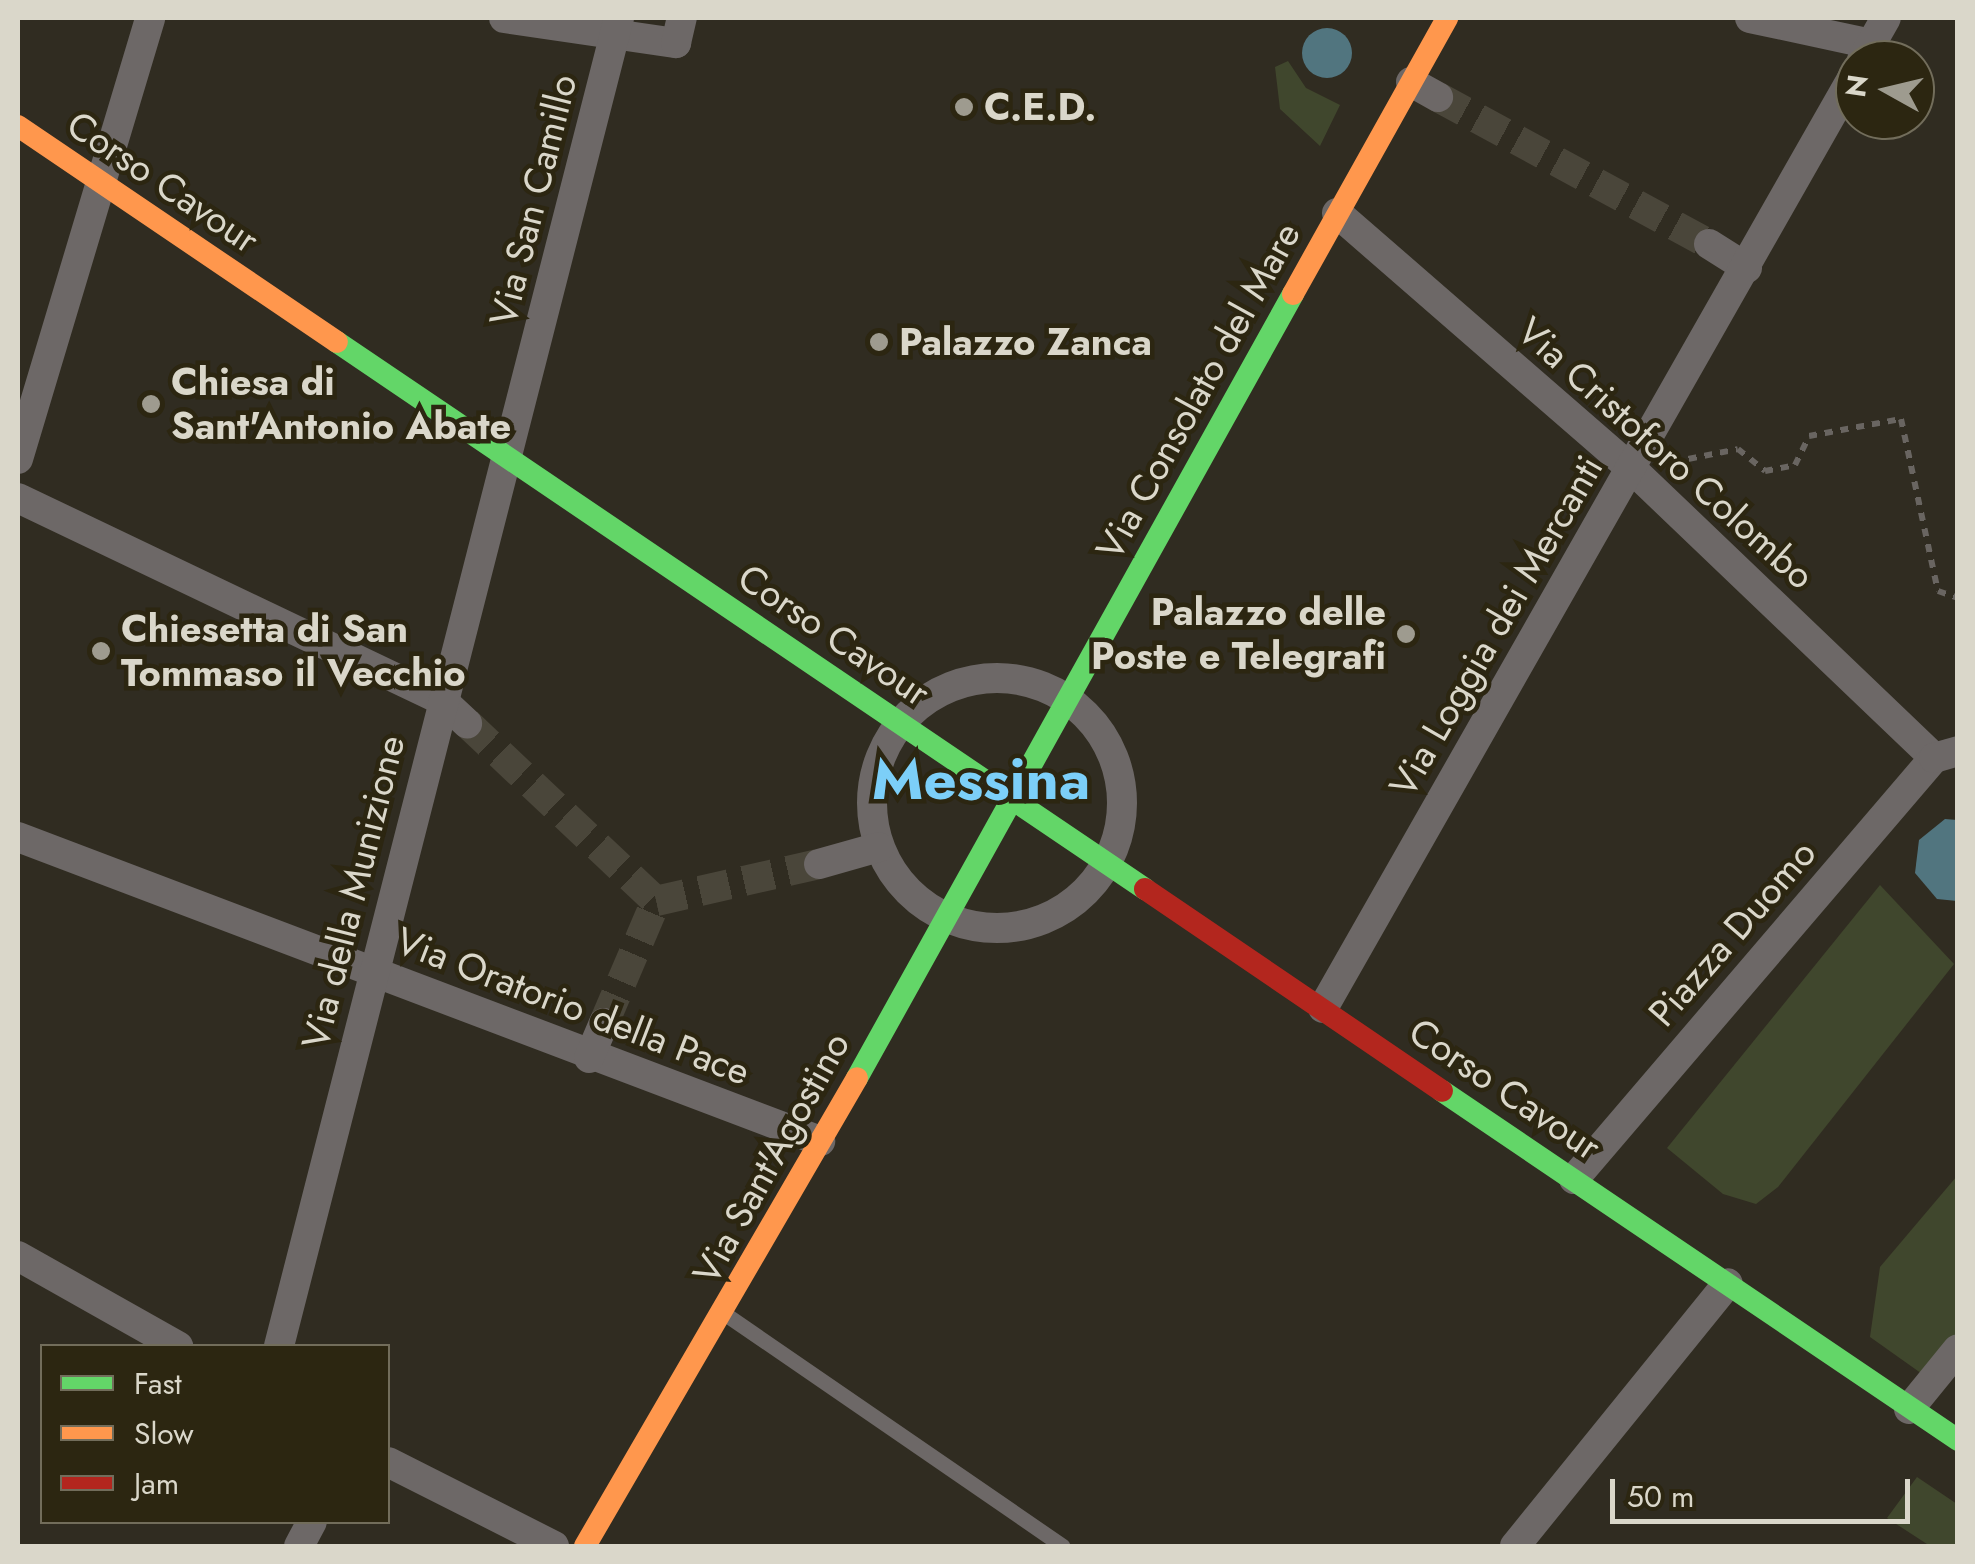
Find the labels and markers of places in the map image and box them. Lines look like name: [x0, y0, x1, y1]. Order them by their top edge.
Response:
place label: C.E.D.: [984, 84, 1096, 130]
marker: C.E.D.: [953, 96, 975, 118]
place label: Palazzo Zanca: [899, 319, 1152, 365]
marker: Palazzo Zanca: [868, 331, 890, 353]
place label: Chiesa di Sant'Antonio Abate: [171, 359, 511, 448]
marker: Chiesa di Sant'Antonio Abate: [140, 393, 162, 415]
place label: Palazzo delle Poste e Telegrafi: [1091, 589, 1386, 678]
place label: Chiesetta di San Tommaso il Vecchio: [121, 606, 466, 696]
marker: Palazzo delle Poste e Telegrafi: [1395, 623, 1417, 645]
marker: Chiesetta di San Tommaso il Vecchio: [90, 640, 112, 662]

